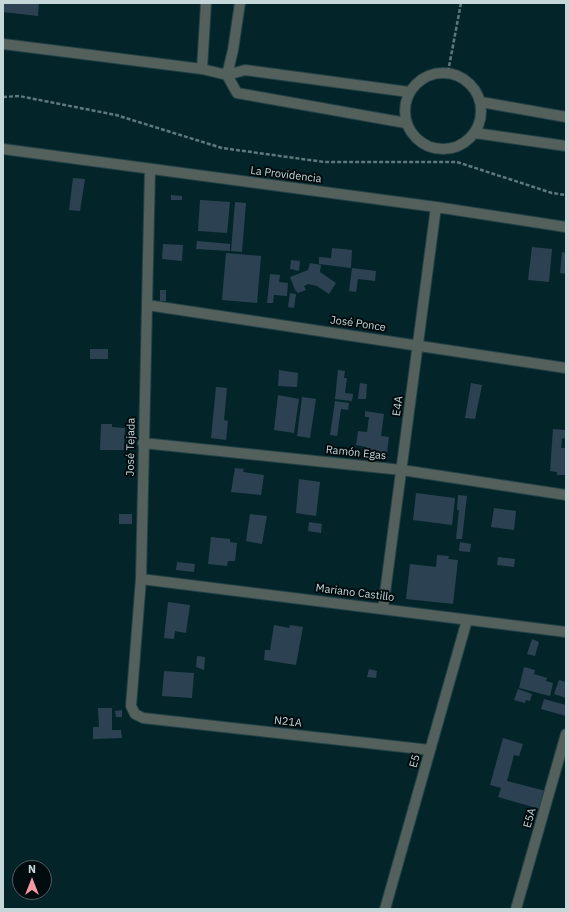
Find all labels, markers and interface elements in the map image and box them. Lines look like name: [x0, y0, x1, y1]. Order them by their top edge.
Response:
street label: La Providencia: [250, 164, 322, 186]
street label: José Ponce: [329, 314, 387, 334]
street label: E4A: [390, 395, 406, 417]
street label: José Tejada: [124, 418, 138, 476]
street label: Ramón Egas: [325, 443, 387, 463]
street label: Mariano Castillo: [315, 582, 395, 604]
street label: N21A: [273, 714, 303, 730]
street label: E5: [407, 753, 423, 769]
street label: E5A: [521, 807, 539, 829]
north arrow: [12, 860, 52, 900]
text: N: [28, 862, 36, 876]

